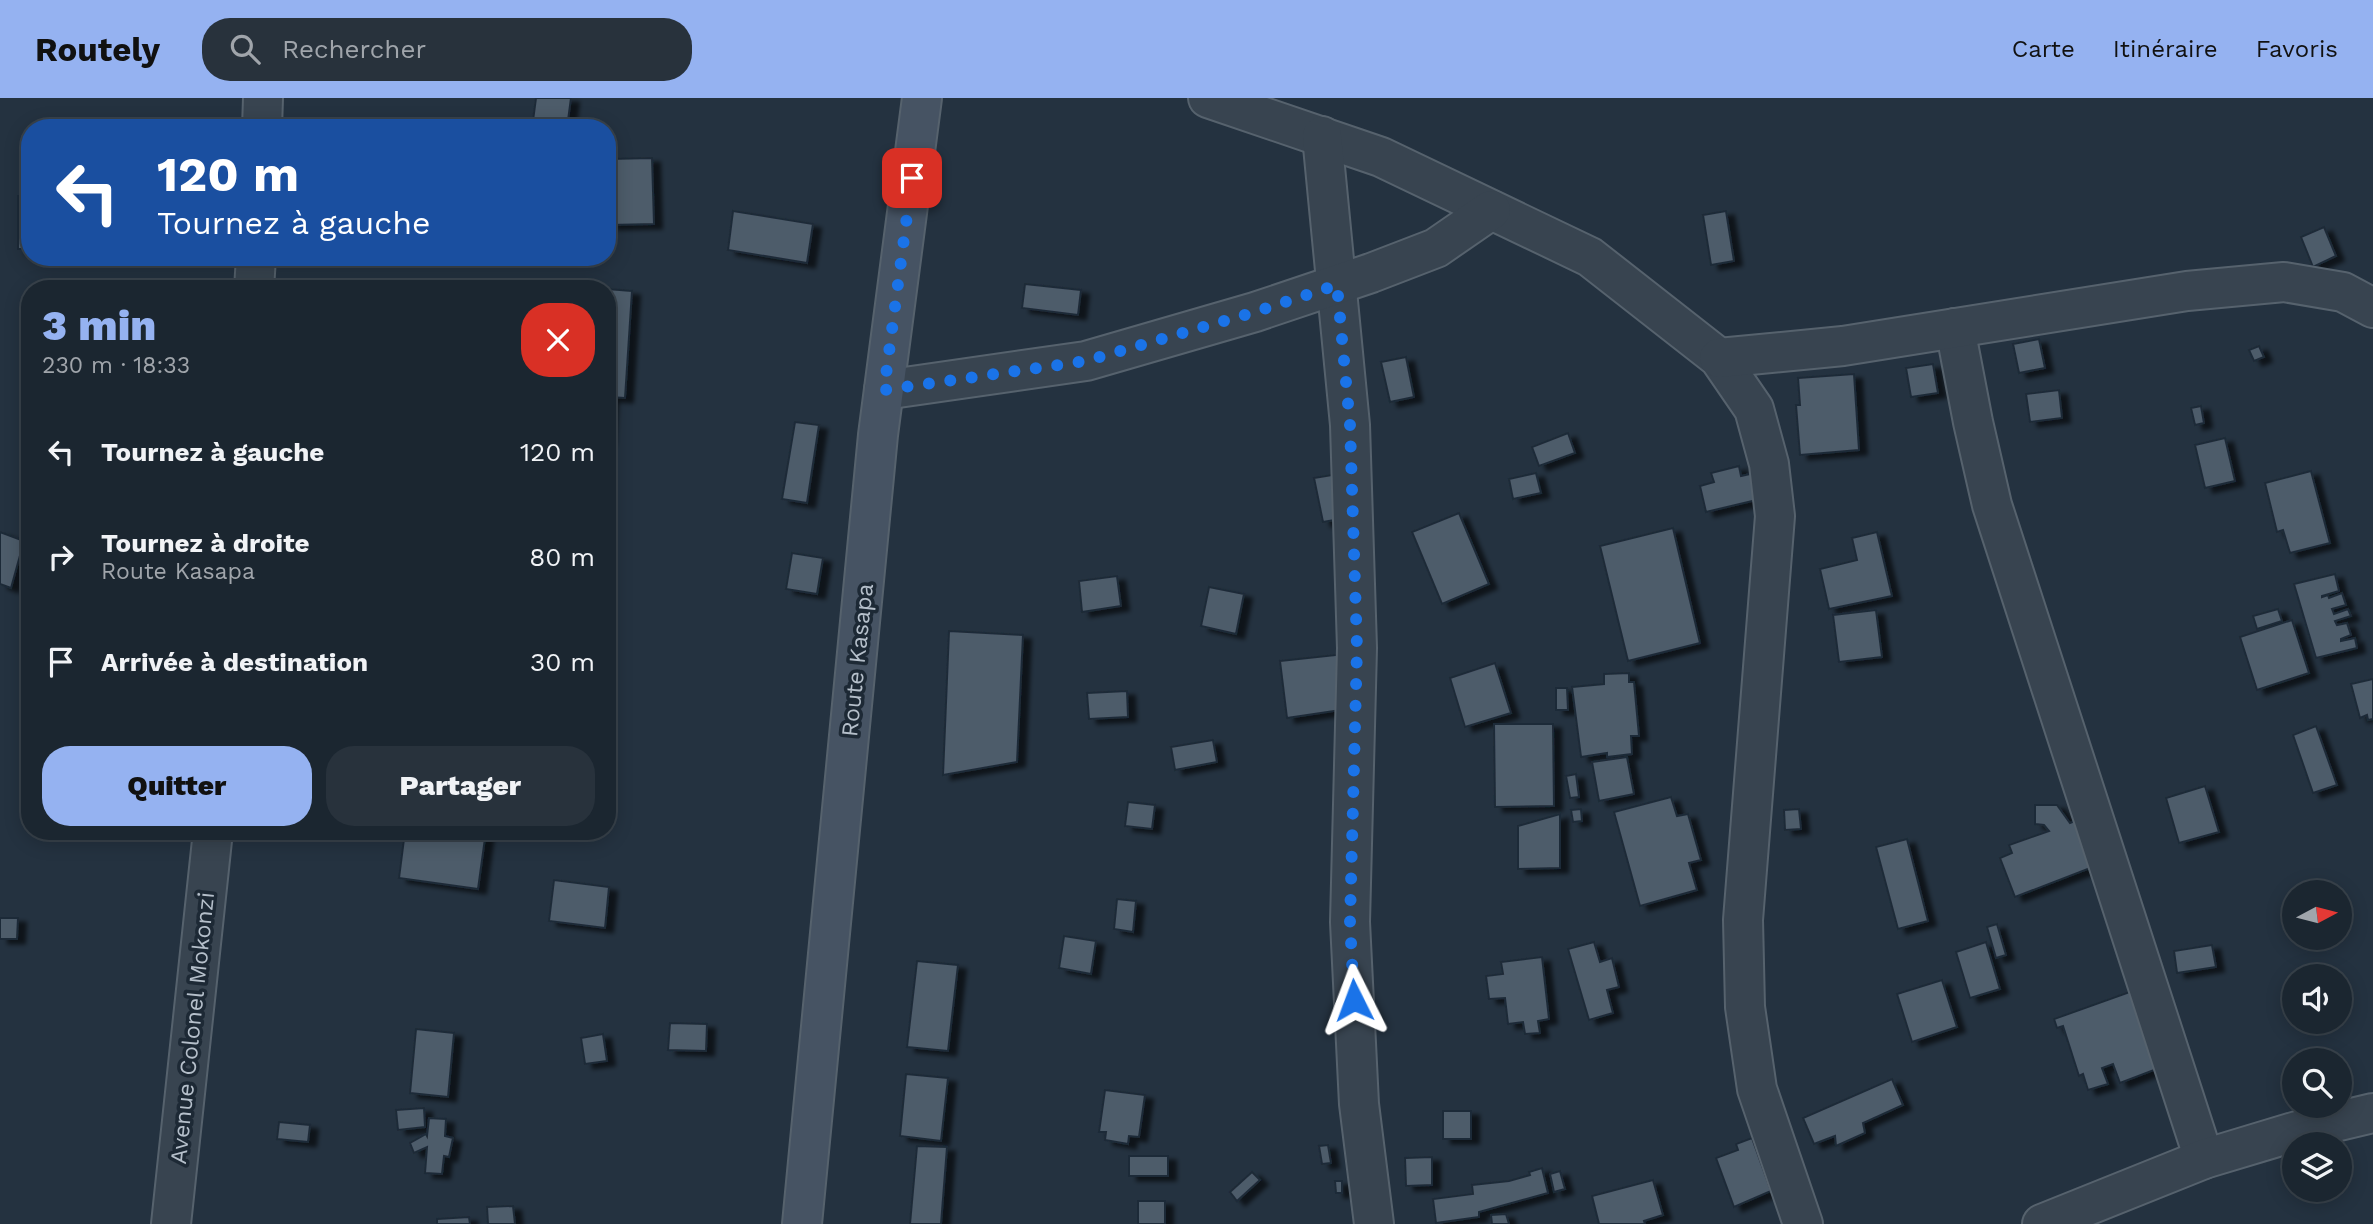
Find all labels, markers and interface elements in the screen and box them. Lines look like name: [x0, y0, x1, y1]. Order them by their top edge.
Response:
search box: [202, 18, 692, 81]
text: Routely: [35, 30, 160, 69]
icon: search: [226, 30, 264, 68]
text: Rechercher: [282, 34, 426, 64]
text: Carte: [2012, 35, 2075, 63]
text: Itinéraire: [2113, 35, 2218, 63]
text: Favoris: [2256, 35, 2338, 63]
text: 120 m: [157, 145, 299, 203]
icon: left: [42, 147, 133, 238]
pin: [882, 148, 942, 208]
icon: arrive: [893, 159, 931, 197]
text: Tournez à gauche: [157, 204, 430, 242]
text: 3 min: [42, 301, 156, 350]
button: close: [521, 303, 595, 377]
text: 230 m · 18:33: [42, 352, 190, 379]
icon: left: [42, 433, 80, 471]
text: Tournez à gauche: [101, 437, 324, 467]
text: 120 m: [520, 437, 595, 467]
text: Tournez à droite: [101, 528, 310, 558]
icon: right: [42, 538, 80, 576]
text: 80 m: [529, 542, 595, 572]
text: Route Kasapa: [101, 558, 255, 585]
street label: Route Kasapa: [836, 582, 879, 738]
icon: arrive: [42, 643, 80, 681]
text: Arrivée à destination: [101, 647, 368, 677]
text: 30 m: [530, 647, 595, 677]
button: Quitter: [42, 746, 312, 826]
button: Partager: [326, 746, 595, 826]
north arrow: [2282, 880, 2352, 950]
map controls: [2282, 880, 2352, 1202]
street label: Avenue Colonel Mokonzi: [165, 891, 220, 1165]
position arrow: [1317, 963, 1391, 1037]
button: sound: [2282, 964, 2352, 1034]
button: search: [2282, 1048, 2352, 1118]
button: layers: [2282, 1132, 2352, 1202]

